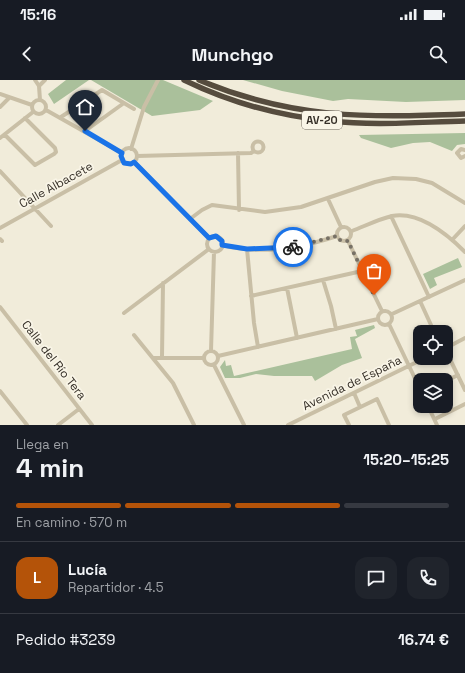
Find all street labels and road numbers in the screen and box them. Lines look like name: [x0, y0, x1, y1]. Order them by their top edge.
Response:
road number: AV-20: [302, 111, 342, 129]
street label: Calle Albacete: [16, 158, 96, 212]
street label: Calle del Río Tera: [18, 317, 90, 403]
street label: Avenida de España: [300, 352, 404, 414]

